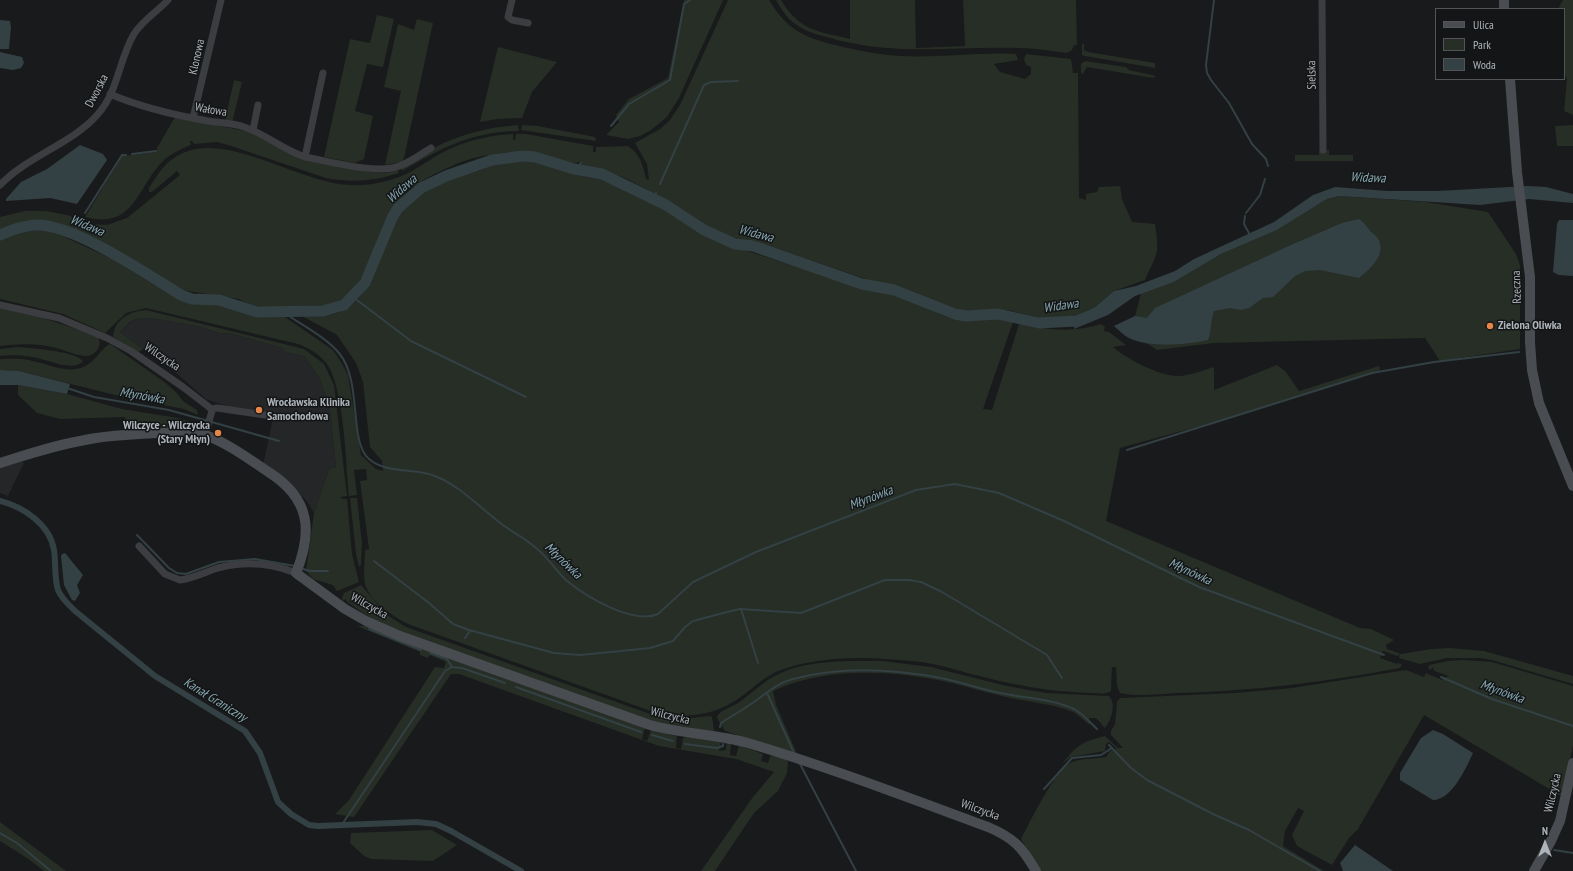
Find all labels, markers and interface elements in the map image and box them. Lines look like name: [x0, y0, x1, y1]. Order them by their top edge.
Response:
legend: [1435, 8, 1565, 80]
text: Ulica: [1473, 17, 1494, 32]
text: Park: [1473, 37, 1491, 52]
street label: Klonowa: [186, 38, 208, 76]
text: Woda: [1473, 57, 1496, 72]
street label: Sielska: [1305, 60, 1319, 90]
street label: Dworska: [82, 72, 112, 110]
street label: Wałowa: [194, 100, 228, 120]
water label: Widawa: [1350, 170, 1386, 186]
water label: Widawa: [384, 172, 420, 206]
water label: Widawa: [68, 212, 106, 240]
water label: Widawa: [737, 222, 775, 246]
street label: Rzeczna: [1509, 270, 1525, 304]
water label: Widawa: [1042, 296, 1080, 316]
place label: Zielona Oliwka: [1498, 319, 1562, 333]
marker: Zielona Oliwka: [1485, 321, 1495, 331]
street label: Wilczycka: [141, 340, 183, 374]
water label: Młynówka: [118, 384, 166, 408]
place label: Wrocławska Klinika Samochodowa: [267, 396, 350, 424]
marker: Wrocławska Klinika Samochodowa: [254, 405, 264, 415]
place label: Wilczyce - Wilczycka (Stary Młyn): [123, 419, 210, 447]
marker: Wilczyce - Wilczycka (Stary Młyn): [213, 428, 223, 438]
water label: Młynówka: [847, 483, 895, 513]
water label: Młynówka: [541, 540, 585, 582]
water label: Młynówka: [1166, 555, 1214, 589]
street label: Wilczycka: [348, 590, 390, 622]
water label: Kanał Graniczny: [181, 674, 249, 726]
water label: Młynówka: [1478, 677, 1526, 707]
street label: Wilczycka: [649, 704, 691, 728]
street label: Wilczycka: [1541, 772, 1565, 814]
street label: Wilczycka: [959, 796, 1001, 824]
north arrow: [1525, 823, 1565, 863]
text: N: [1542, 824, 1548, 838]

